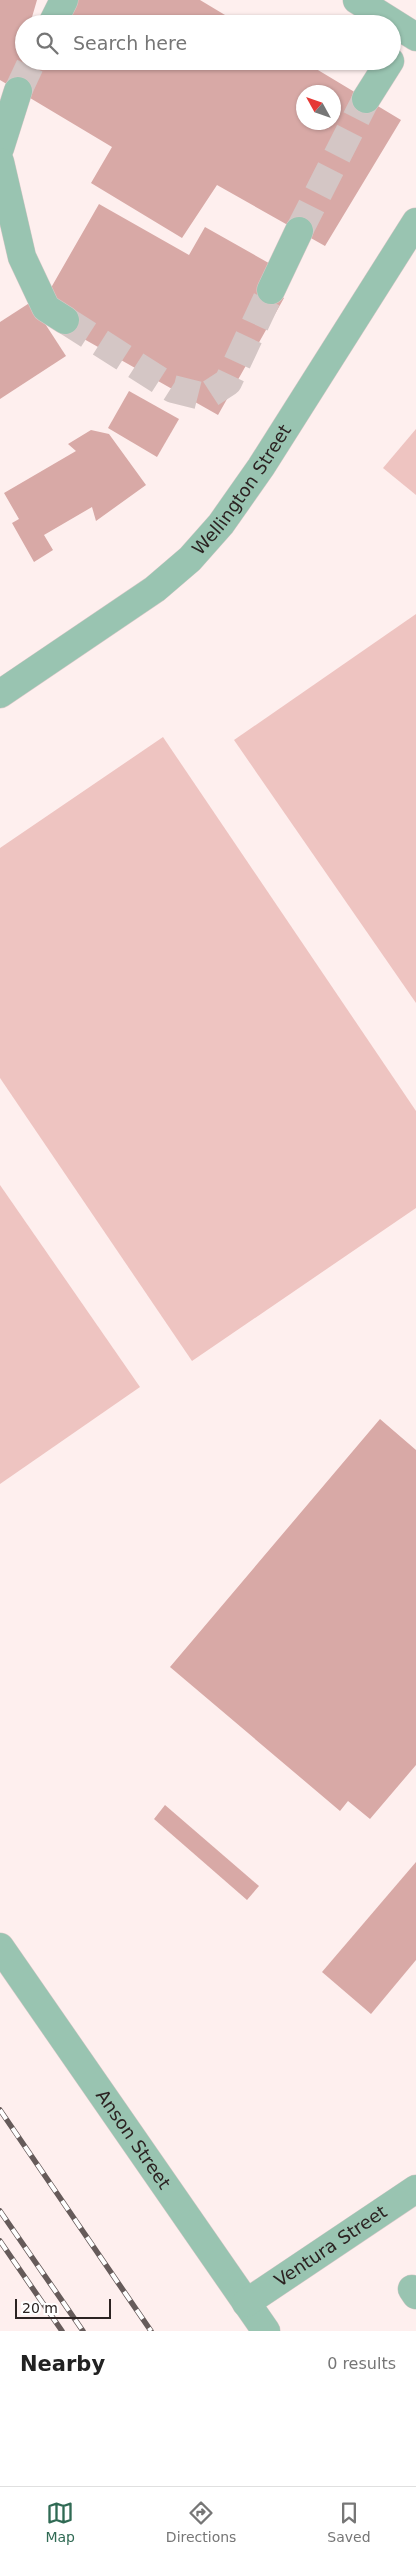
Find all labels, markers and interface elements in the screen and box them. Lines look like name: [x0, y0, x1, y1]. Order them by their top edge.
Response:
search box: [15, 15, 401, 70]
icon: search: [33, 29, 61, 57]
text: Search here: [73, 32, 187, 54]
north arrow: [296, 85, 341, 130]
street label: Wellington Street: [188, 420, 295, 559]
street label: Anson Street: [92, 2085, 175, 2193]
street label: Ventura Street: [270, 2201, 391, 2291]
scale bar: [15, 2296, 111, 2319]
text: 20 m: [22, 2300, 58, 2316]
text: Nearby: [20, 2352, 105, 2376]
text: 0 results: [327, 2354, 396, 2373]
tab: Map: [45, 2499, 75, 2545]
tab: Directions: [166, 2499, 236, 2545]
tab: Saved: [327, 2499, 371, 2545]

